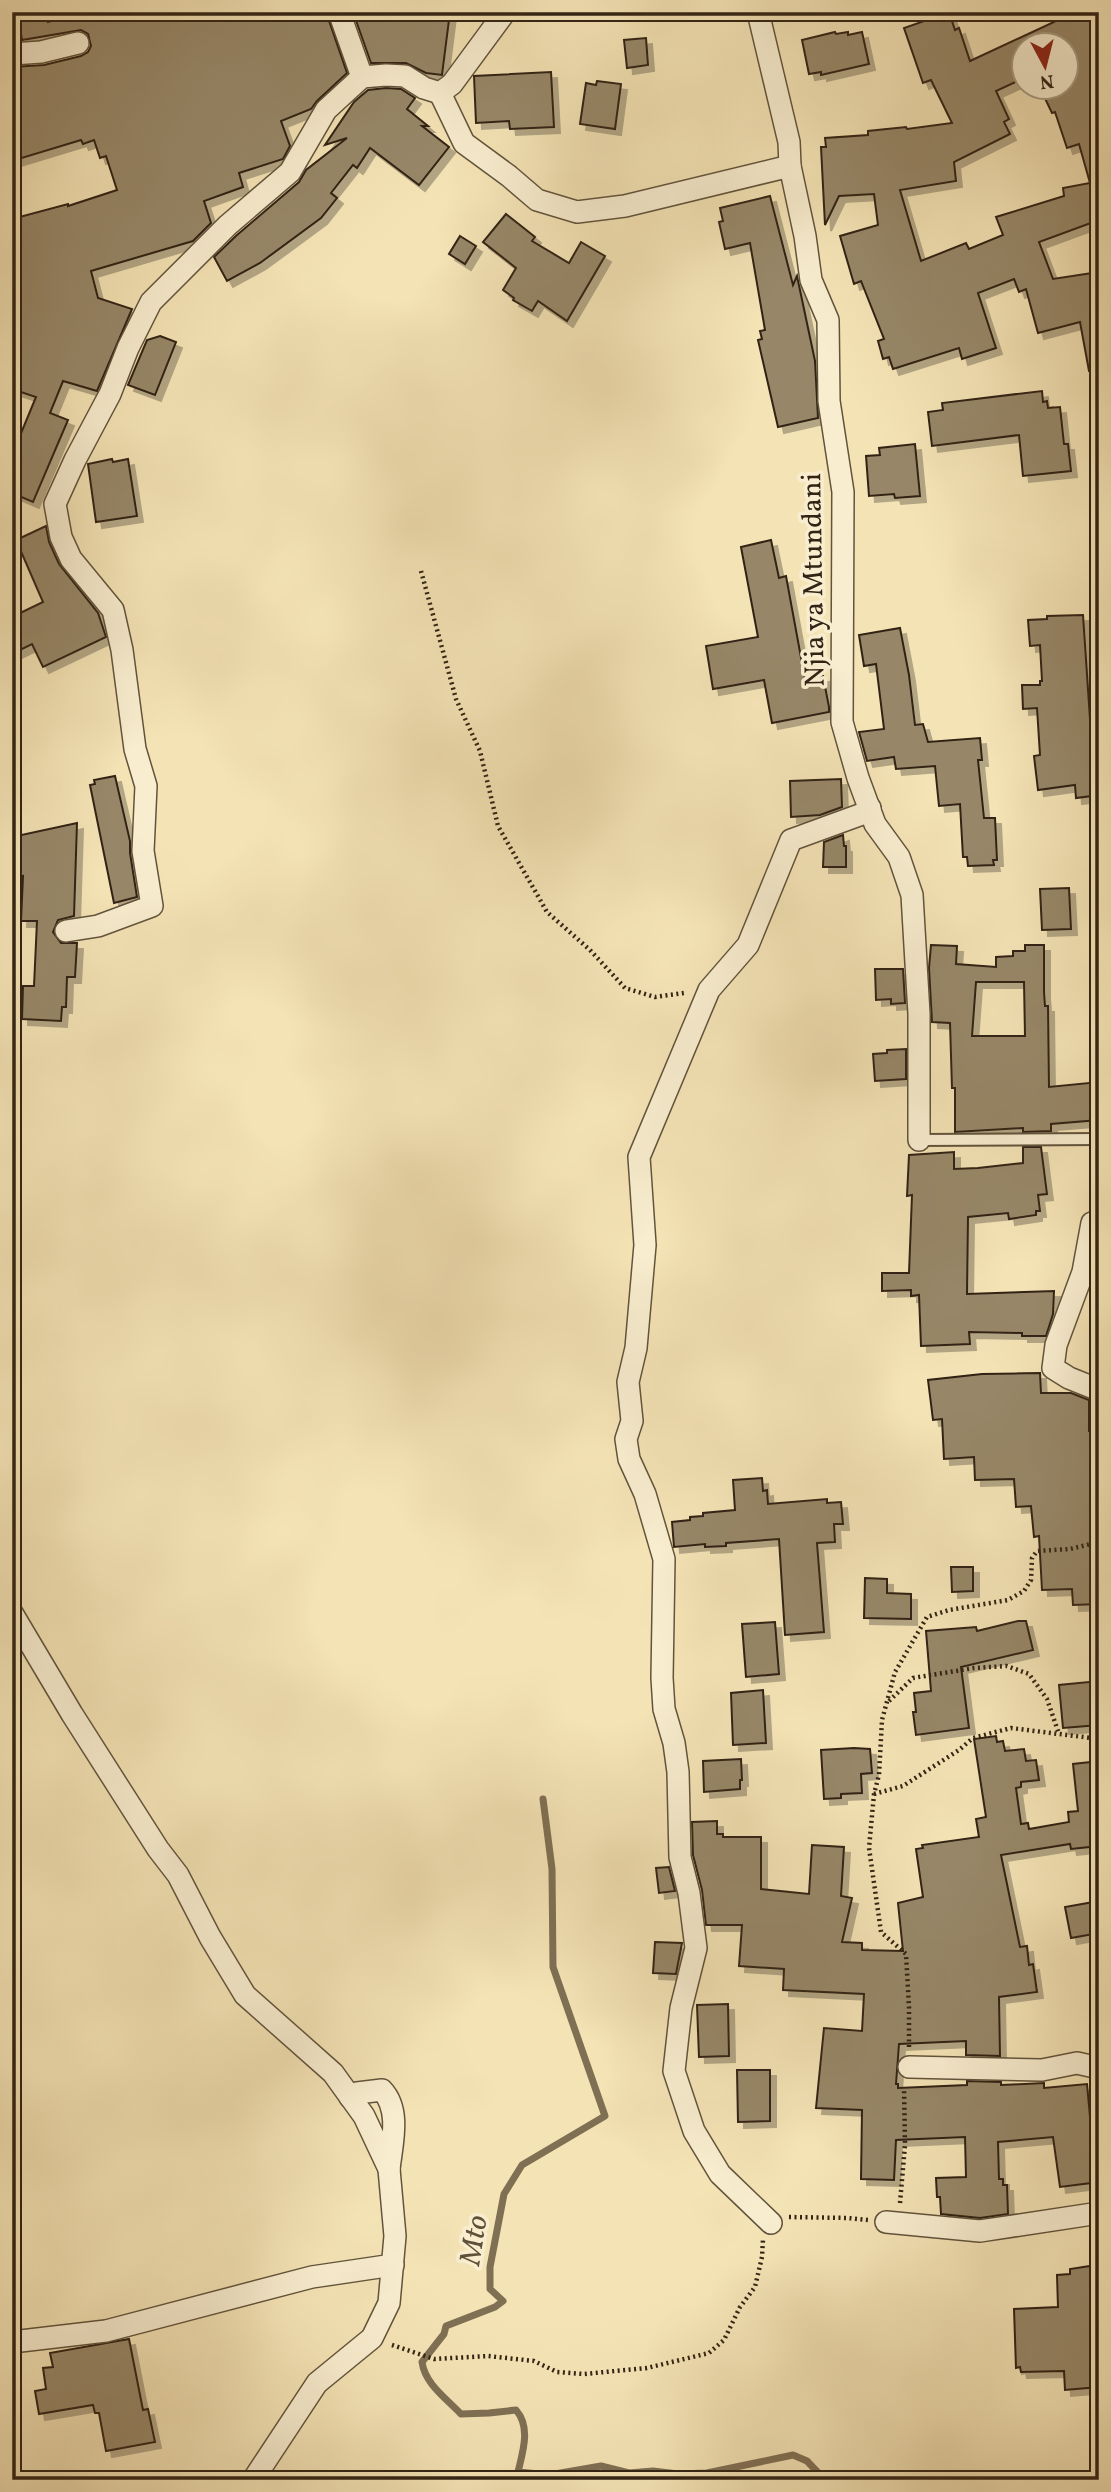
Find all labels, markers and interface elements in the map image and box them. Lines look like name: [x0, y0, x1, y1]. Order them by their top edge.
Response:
north arrow: [1010, 32, 1080, 102]
text: N: [1038, 67, 1055, 95]
street label: Njia ya Mtundani: [793, 473, 836, 687]
water label: Mto: [450, 2212, 500, 2269]

